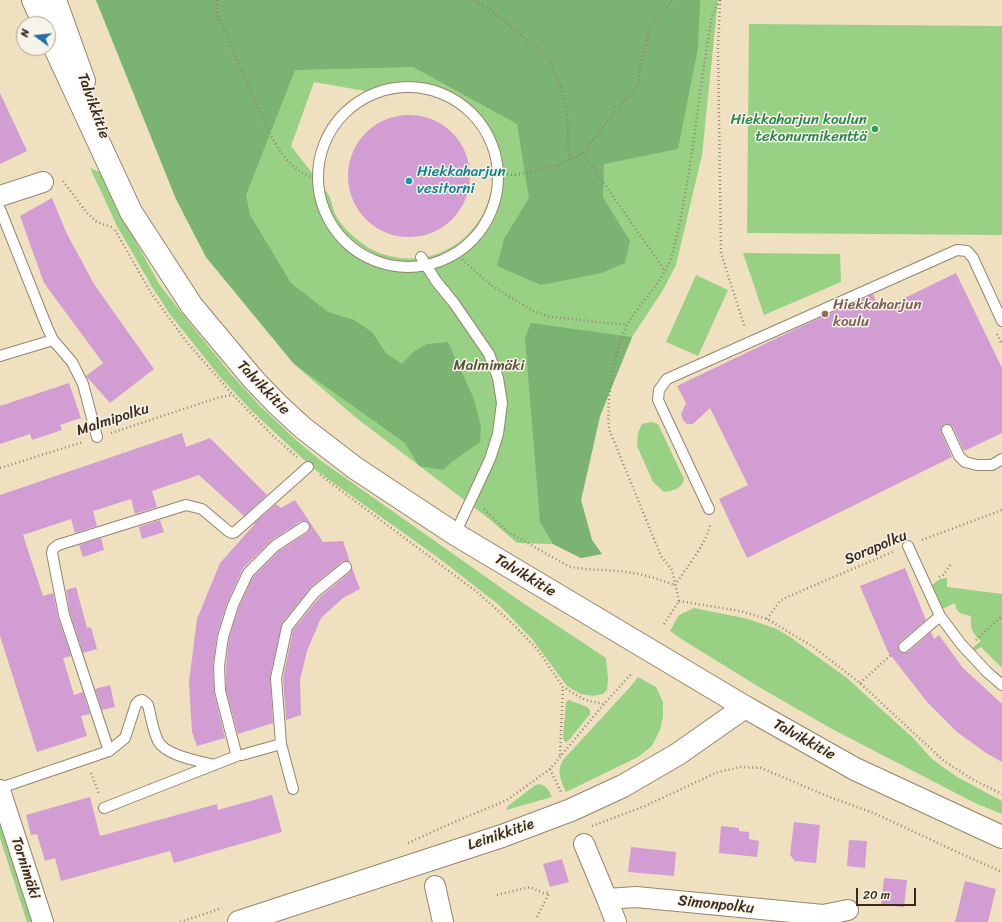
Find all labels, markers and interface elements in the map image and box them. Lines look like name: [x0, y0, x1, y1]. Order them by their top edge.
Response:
north arrow: [16, 16, 56, 56]
text: N: [15, 27, 35, 39]
street label: Talvikkitie: [73, 71, 113, 141]
place label: Hiekkaharjun koulun tekonurmikenttä: [730, 111, 867, 146]
marker: Hiekkaharjun koulun tekonurmikenttä: [870, 124, 880, 134]
place label: Hiekkaharjun vesitorni: [417, 163, 506, 198]
marker: Hiekkaharjun vesitorni: [404, 176, 414, 186]
place label: Hiekkaharjun koulu: [833, 296, 922, 331]
marker: Hiekkaharjun koulu: [820, 309, 830, 319]
street label: Talvikkitie: [233, 357, 293, 419]
park label: Malmimäki: [454, 357, 524, 375]
street label: Malmipolku: [74, 400, 152, 440]
street label: Sorapolku: [842, 527, 910, 569]
street label: Talvikkitie: [491, 551, 559, 601]
street label: Talvikkitie: [770, 716, 838, 764]
street label: Leinikkitie: [465, 815, 537, 855]
street label: Tornimäki: [7, 835, 43, 901]
scale bar: [858, 880, 918, 906]
text: 20 m: [863, 884, 890, 906]
street label: Simonpolku: [677, 892, 755, 918]

